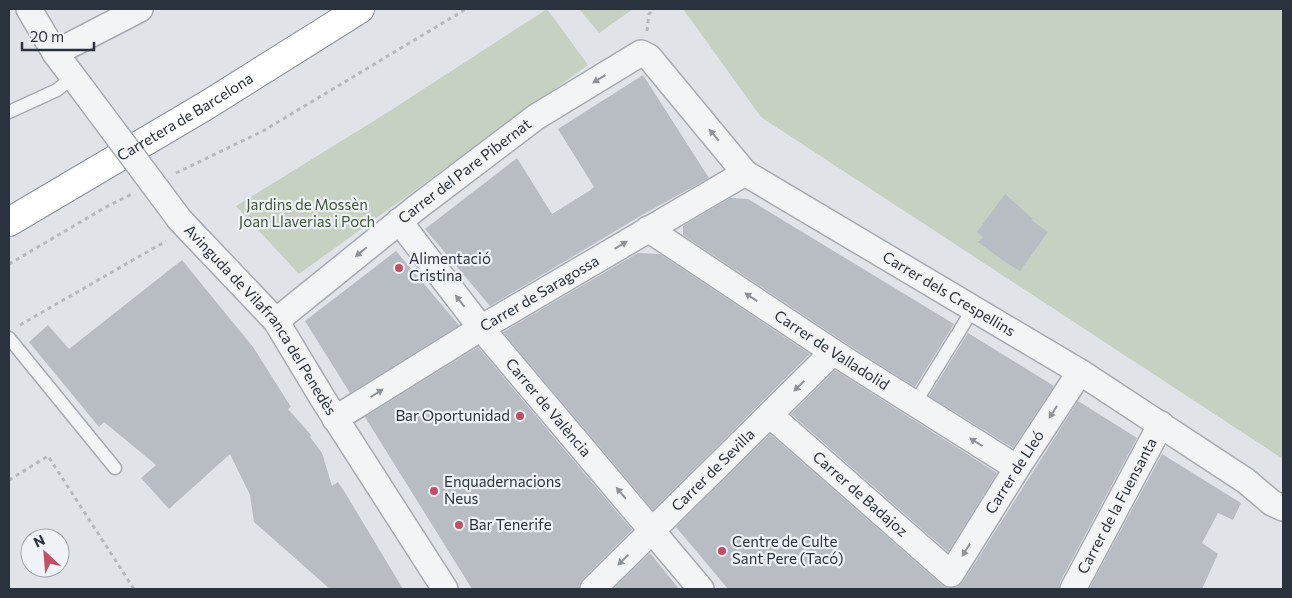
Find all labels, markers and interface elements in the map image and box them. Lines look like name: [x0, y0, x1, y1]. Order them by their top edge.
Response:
scale bar: [22, 20, 95, 52]
text: 20 m: [30, 27, 64, 45]
street label: Carretera de Barcelona: [113, 68, 256, 164]
one-way arrow: [593, 74, 606, 83]
street label: Carrer del Pare Pibernat: [394, 114, 534, 227]
one-way arrow: [709, 129, 720, 142]
park label: Jardins de Mossèn Joan Llaverias i Poch: [239, 195, 375, 230]
street label: Avinguda de Vilafranca del Penedès: [181, 220, 341, 418]
one-way arrow: [614, 241, 627, 250]
one-way arrow: [355, 247, 368, 258]
street label: Carrer dels Crespellins: [880, 247, 1019, 340]
place label: Alimentació Cristina: [409, 249, 491, 284]
street label: Carrer de Saragossa: [476, 251, 602, 335]
marker: Alimentació Cristina: [393, 262, 405, 274]
one-way arrow: [744, 292, 757, 302]
one-way arrow: [455, 295, 466, 308]
street label: Carrer de Valladolid: [771, 306, 893, 393]
street label: Carrer de València: [502, 354, 595, 460]
one-way arrow: [793, 380, 805, 392]
one-way arrow: [370, 388, 383, 398]
place label: Bar Oportunidad: [395, 406, 510, 424]
one-way arrow: [1048, 406, 1058, 419]
marker: Bar Oportunidad: [514, 410, 526, 422]
street label: Carrer de Sevilla: [667, 425, 758, 514]
street label: Carrer de Lleó: [981, 427, 1047, 517]
street label: Carrer de la Fuensanta: [1073, 435, 1160, 577]
one-way arrow: [969, 437, 982, 447]
street label: Carrer de Badajoz: [810, 447, 912, 540]
place label: Enquadernacions Neus: [444, 472, 561, 507]
marker: Enquadernacions Neus: [428, 485, 440, 497]
one-way arrow: [616, 487, 627, 499]
place label: Bar Tenerife: [469, 515, 552, 533]
marker: Bar Tenerife: [453, 519, 465, 531]
north arrow: [20, 528, 70, 578]
text: N: [31, 531, 48, 551]
place label: Centre de Culte Sant Pere (Tacó): [732, 532, 843, 567]
one-way arrow: [962, 543, 971, 556]
marker: Centre de Culte Sant Pere (Tacó): [716, 545, 728, 557]
one-way arrow: [617, 554, 629, 566]

